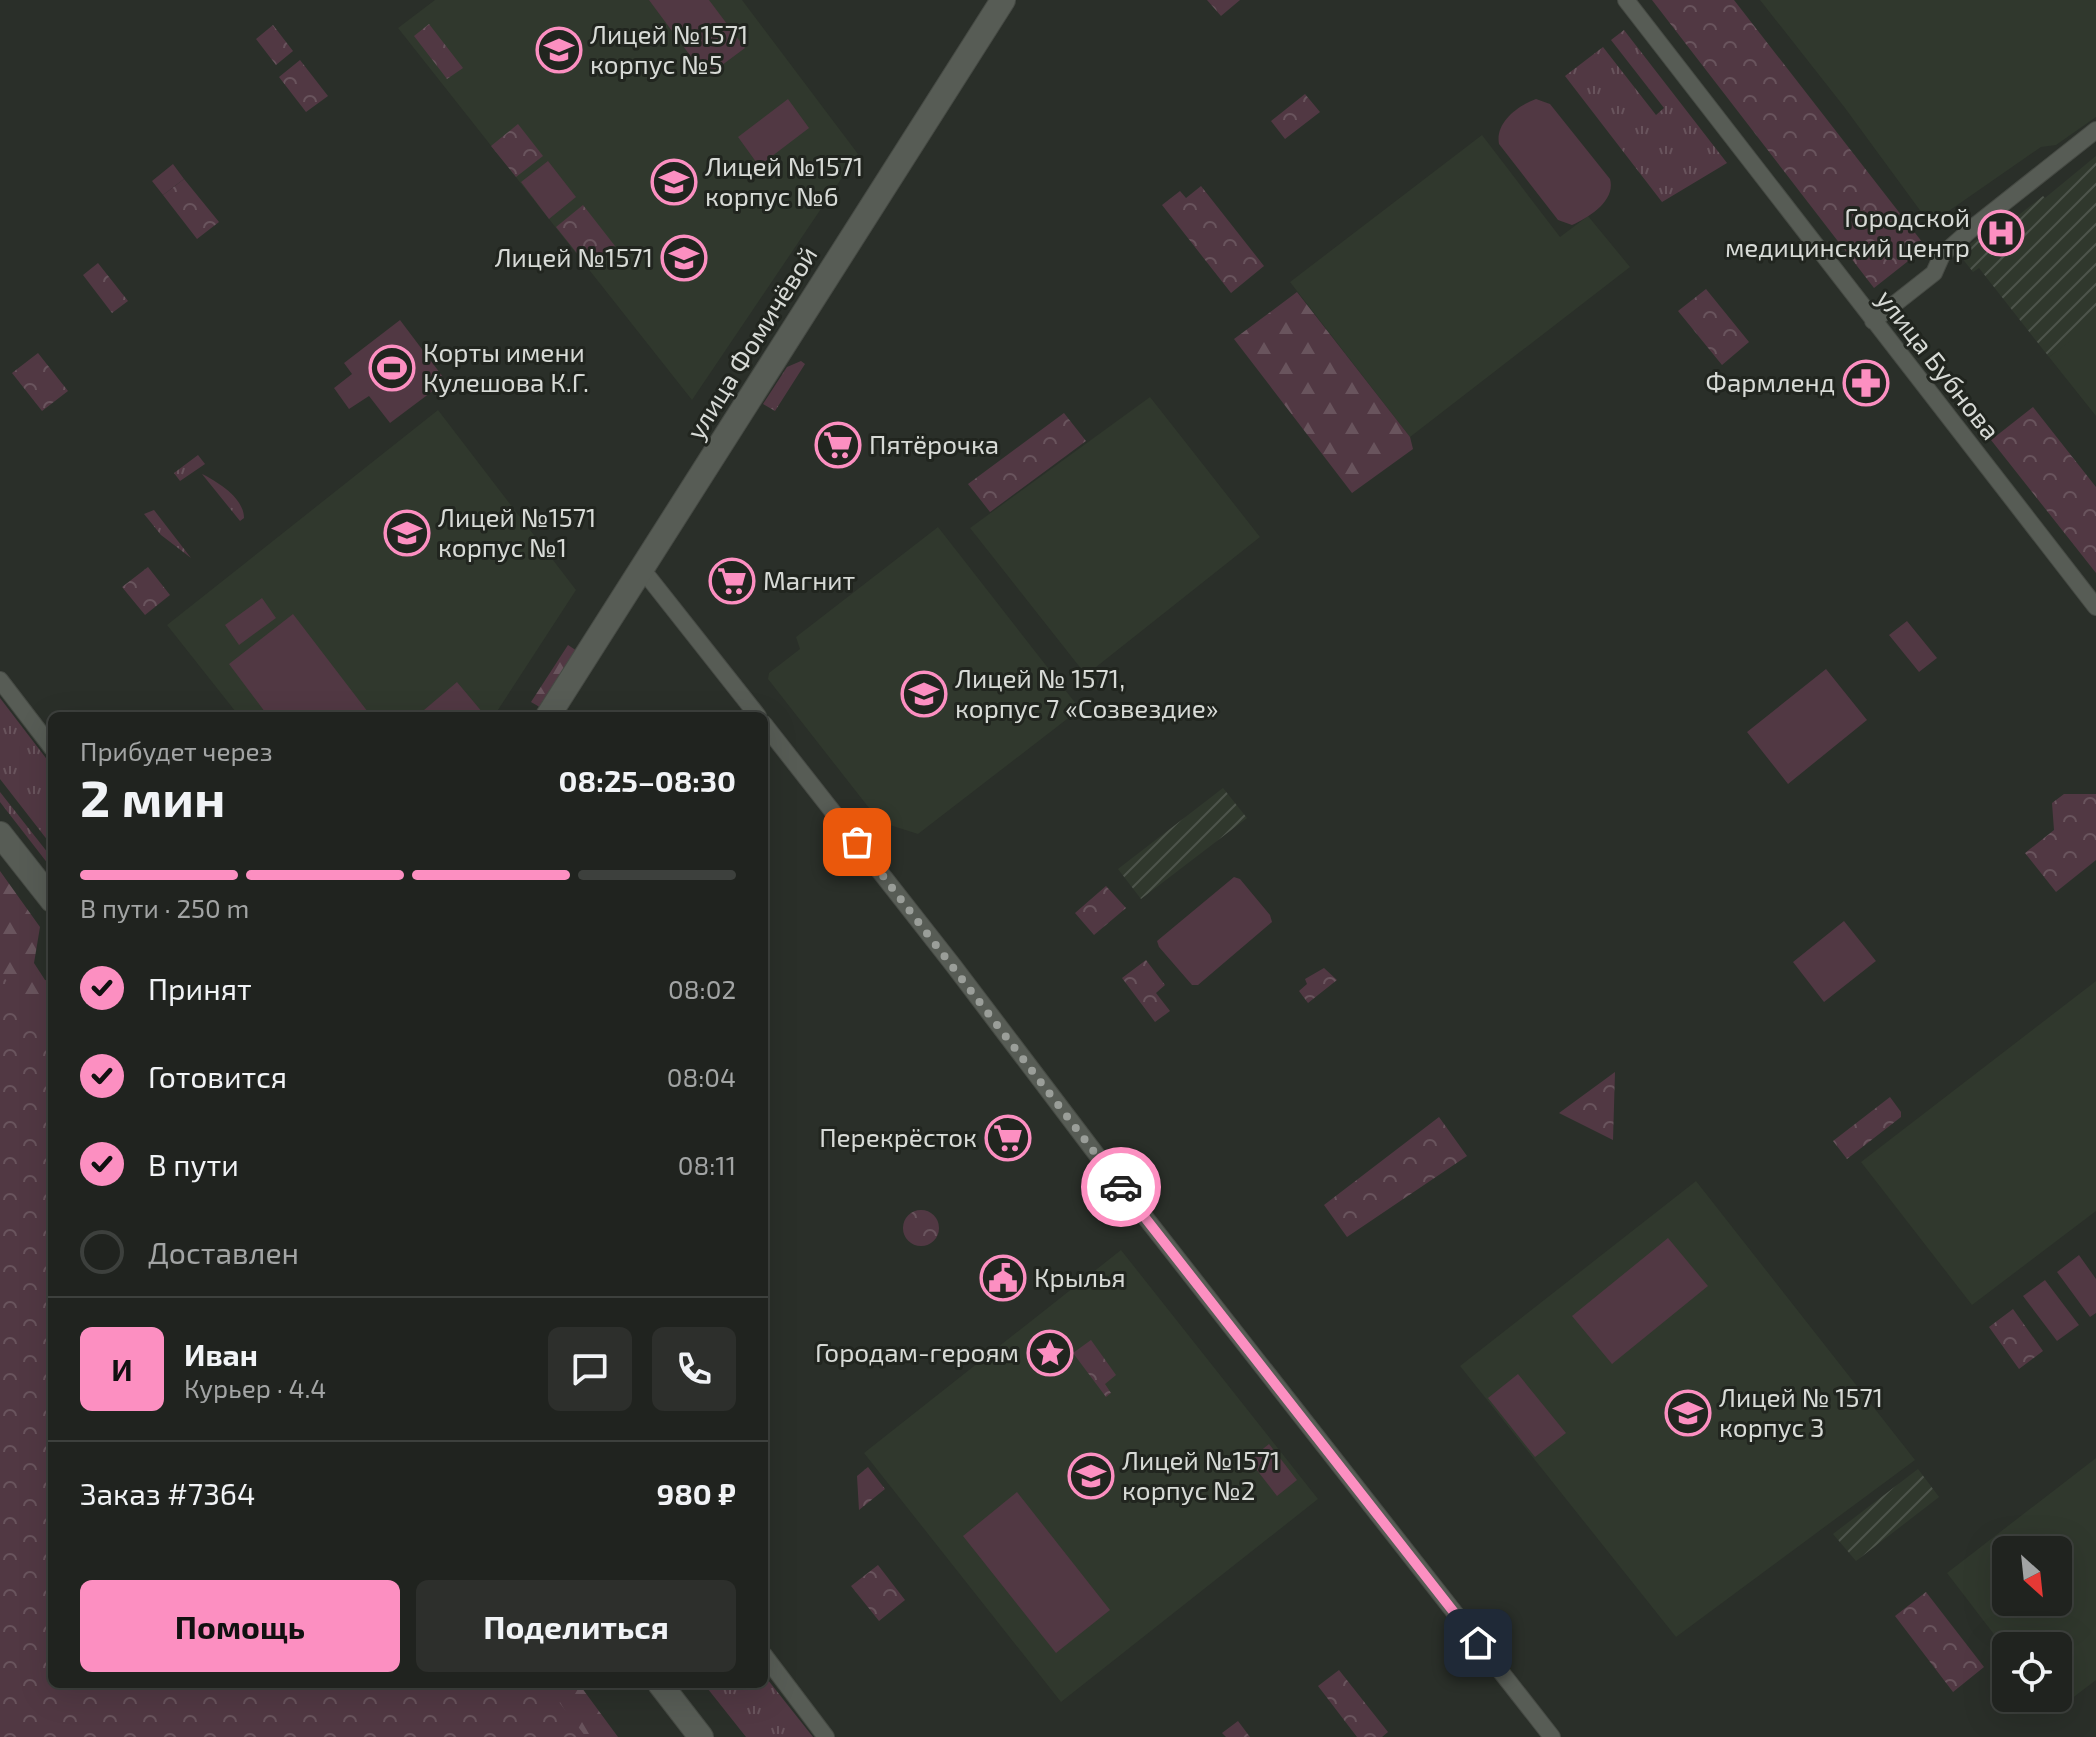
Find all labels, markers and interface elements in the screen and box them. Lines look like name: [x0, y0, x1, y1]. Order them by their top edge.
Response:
place label: Лицей №1571 корпус №5: [590, 18, 748, 80]
school or university icon: Лицей №1571 корпус №5: [535, 26, 583, 74]
place label: Лицей №1571 корпус №6: [705, 150, 863, 212]
school or university icon: Лицей №1571 корпус №6: [650, 158, 698, 206]
place label: Городской медицинский центр: [1725, 201, 1970, 262]
hospital icon: Городской медицинский центр: [1977, 209, 2025, 257]
school or university icon: Лицей №1571: [660, 234, 708, 282]
street label: улица Фомичёвой: [679, 240, 823, 445]
place label: Лицей №1571: [495, 241, 653, 272]
street label: улица Бубнова: [1870, 283, 2007, 446]
place label: Корты имени Кулешова К.Г.: [423, 336, 589, 398]
sports icon: Корты имени Кулешова К.Г.: [368, 344, 416, 392]
pharmacy icon: Фармленд: [1842, 359, 1890, 407]
place label: Фармленд: [1706, 366, 1835, 397]
supermarket icon: Пятёрочка: [814, 421, 862, 469]
place label: Пятёрочка: [869, 428, 999, 459]
place label: Лицей №1571 корпус №1: [438, 501, 596, 563]
school or university icon: Лицей №1571 корпус №1: [383, 509, 431, 557]
supermarket icon: Магнит: [708, 557, 756, 605]
place label: Магнит: [763, 564, 856, 595]
place label: Лицей № 1571, корпус 7 «Созвездие»: [955, 662, 1218, 724]
school or university icon: Лицей № 1571, корпус 7 «Созвездие»: [900, 670, 948, 718]
text: Прибудет через: [80, 735, 273, 766]
text: 08:25–08:30: [559, 762, 736, 798]
text: 2 мин: [80, 765, 225, 827]
pin: [823, 808, 891, 876]
icon: bag: [835, 820, 879, 864]
text: В пути · 250 m: [80, 892, 249, 923]
icon: check: [80, 966, 124, 1010]
text: Принят: [148, 970, 252, 1006]
text: 08:02: [668, 973, 736, 1004]
icon: check: [80, 1054, 124, 1098]
text: Готовится: [148, 1058, 287, 1094]
text: 08:04: [667, 1061, 736, 1092]
supermarket icon: Перекрёсток: [984, 1114, 1032, 1162]
place label: Перекрёсток: [819, 1121, 977, 1152]
icon: check: [80, 1142, 124, 1186]
text: В пути: [148, 1146, 239, 1182]
courier: [1081, 1147, 1161, 1227]
text: 08:11: [678, 1149, 736, 1180]
icon: car: [1099, 1165, 1143, 1209]
text: Доставлен: [148, 1234, 299, 1270]
public building icon: Крылья: [979, 1254, 1027, 1302]
place label: Крылья: [1034, 1261, 1126, 1292]
button: chat: [548, 1327, 632, 1411]
button: phone: [652, 1327, 736, 1411]
place icon: Городам-героям: [1026, 1329, 1074, 1377]
text: Иван: [184, 1336, 258, 1372]
place label: Городам-героям: [815, 1336, 1019, 1367]
text: И: [111, 1351, 133, 1387]
text: Курьер · 4.4: [184, 1372, 326, 1403]
place label: Лицей № 1571 корпус 3: [1719, 1381, 1883, 1443]
school or university icon: Лицей № 1571 корпус 3: [1664, 1389, 1712, 1437]
place label: Лицей №1571 корпус №2: [1122, 1444, 1280, 1506]
school or university icon: Лицей №1571 корпус №2: [1067, 1452, 1115, 1500]
text: Заказ #7364: [80, 1475, 255, 1511]
text: 980 ₽: [656, 1475, 736, 1511]
north arrow: [1992, 1536, 2072, 1616]
map controls: [1992, 1536, 2072, 1712]
button: Помощь: [80, 1580, 400, 1672]
button: Поделиться: [416, 1580, 736, 1672]
pin: [1444, 1609, 1512, 1677]
icon: home: [1456, 1621, 1500, 1665]
button: locate: [1992, 1632, 2072, 1712]

